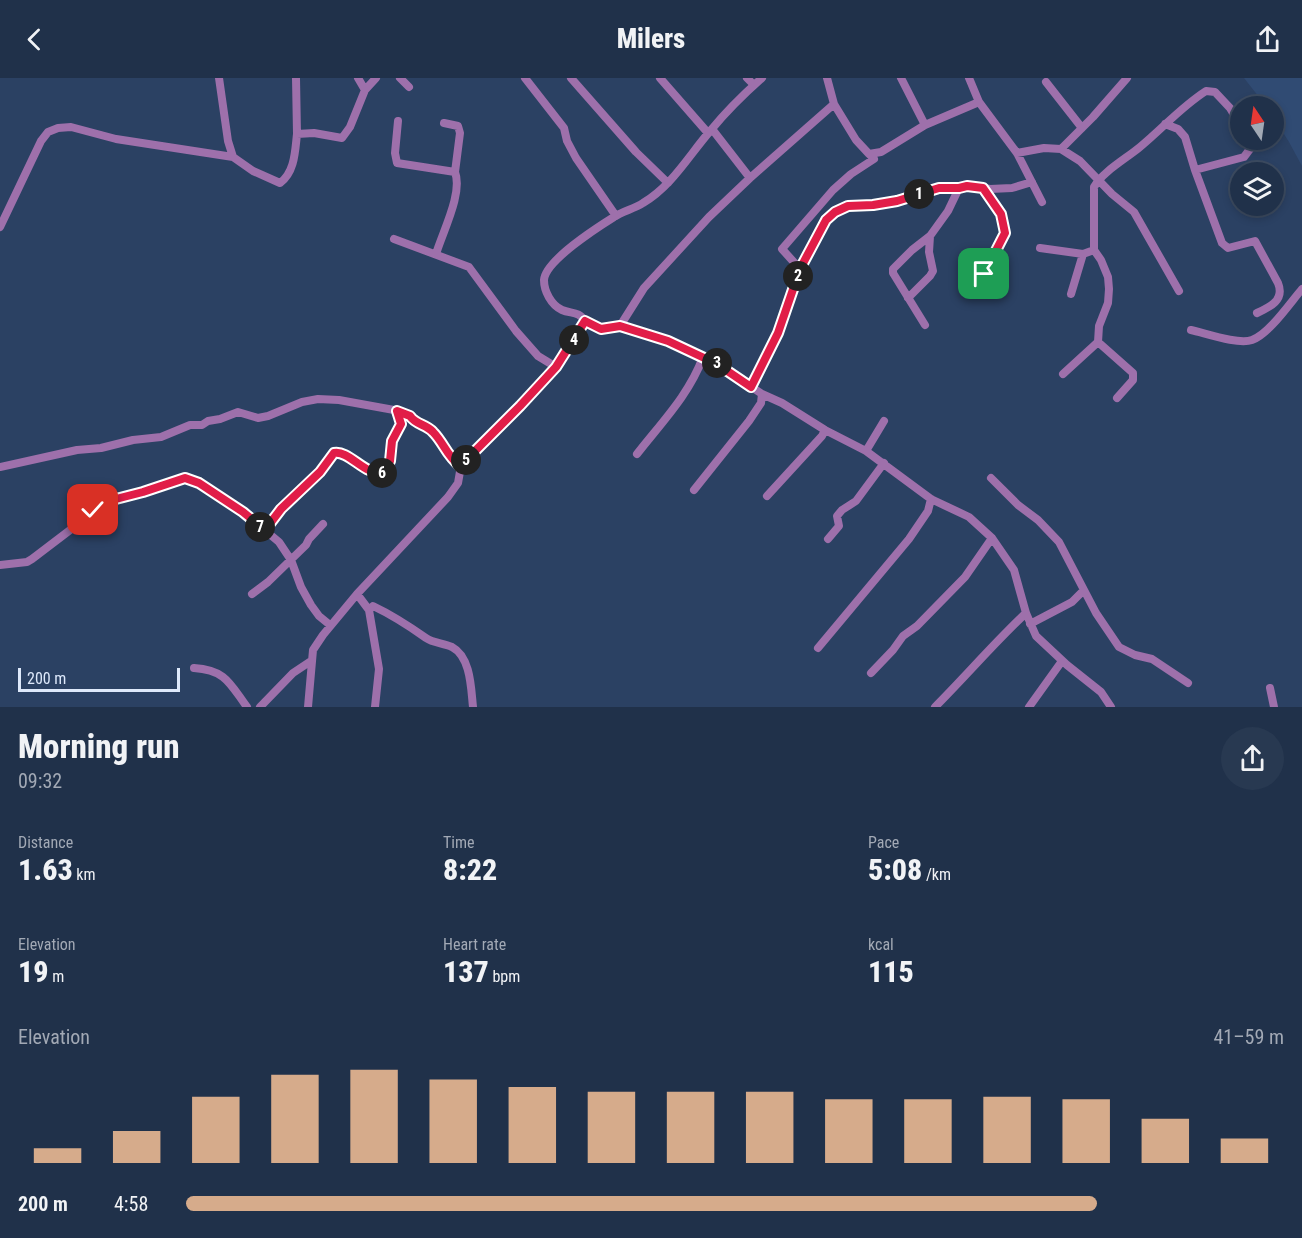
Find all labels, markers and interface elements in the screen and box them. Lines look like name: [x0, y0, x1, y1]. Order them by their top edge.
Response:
icon: back: [18, 23, 51, 56]
text: Milers: [617, 23, 685, 55]
icon: share: [1251, 23, 1284, 56]
north arrow: [1230, 96, 1284, 150]
map controls: [1230, 96, 1284, 216]
button: layers: [1230, 162, 1284, 216]
pin: 1: [904, 179, 934, 209]
text: 1: [915, 184, 923, 203]
pin: [958, 248, 1009, 299]
icon: arrive: [967, 257, 1000, 290]
pin: 2: [783, 261, 813, 291]
text: 2: [794, 266, 802, 285]
pin: 4: [559, 325, 589, 355]
text: 4: [570, 330, 578, 349]
pin: 3: [702, 348, 732, 378]
text: 3: [713, 353, 721, 372]
pin: 5: [451, 445, 481, 475]
text: 5: [462, 450, 470, 469]
pin: 6: [367, 458, 397, 488]
text: 6: [378, 463, 386, 482]
pin: [67, 484, 118, 535]
icon: check: [76, 493, 109, 526]
pin: 7: [245, 512, 275, 542]
text: 7: [256, 517, 264, 536]
scale bar: [18, 665, 180, 692]
text: 200 m: [27, 669, 66, 688]
text: Morning run: [18, 727, 180, 766]
button: share: [1221, 727, 1284, 790]
text: 09:32: [18, 769, 62, 793]
text: Distance: [18, 833, 73, 852]
text: Time: [443, 833, 475, 852]
text: Pace: [868, 833, 899, 852]
text: 1.63: [18, 852, 73, 887]
text: 8:22: [443, 852, 497, 887]
text: 5:08: [868, 852, 922, 887]
text: km: [73, 865, 96, 884]
text: /km: [922, 865, 951, 884]
text: Elevation: [18, 935, 76, 954]
text: Heart rate: [443, 935, 506, 954]
text: kcal: [868, 935, 894, 954]
text: 19: [18, 954, 49, 989]
text: 137: [443, 954, 489, 989]
text: 115: [868, 954, 914, 989]
text: m: [49, 967, 64, 986]
text: bpm: [489, 967, 520, 986]
text: Elevation: [18, 1025, 90, 1049]
text: 41–59 m: [1213, 1025, 1284, 1049]
text: 200 m: [18, 1192, 68, 1216]
text: 4:58: [114, 1192, 148, 1216]

